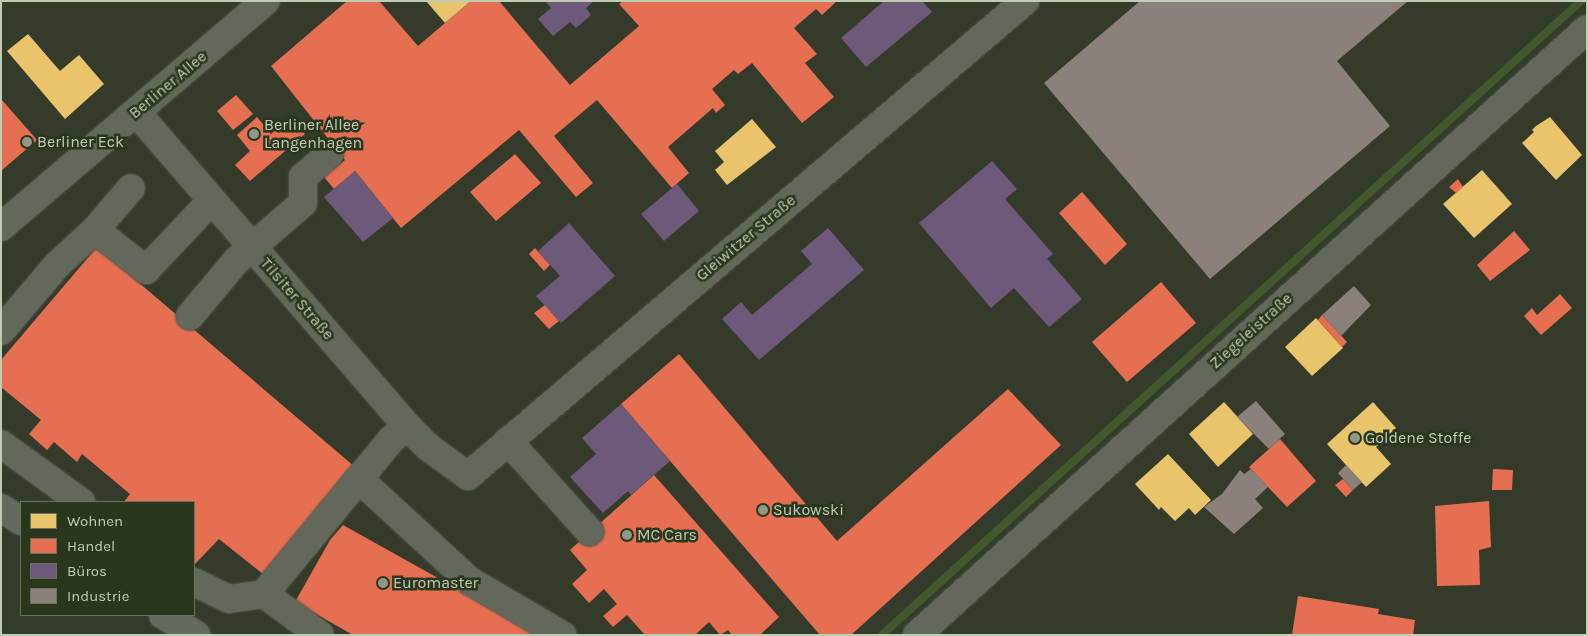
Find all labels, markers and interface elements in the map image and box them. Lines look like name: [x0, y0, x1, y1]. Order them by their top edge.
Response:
street label: Berliner Allee: [125, 47, 211, 123]
place label: Berliner Allee Langenhagen: [264, 115, 362, 153]
marker: Berliner Allee Langenhagen: [248, 128, 260, 140]
place label: Berliner Eck: [37, 132, 124, 152]
marker: Berliner Eck: [21, 136, 33, 148]
street label: Gleiwitzer Straße: [692, 191, 800, 285]
street label: Tilsiter Straße: [256, 254, 338, 344]
street label: Ziegeleistraße: [1206, 289, 1296, 373]
place label: Goldene Stoffe: [1365, 428, 1472, 448]
marker: Goldene Stoffe: [1349, 432, 1361, 444]
place label: Sukowski: [773, 500, 844, 520]
legend: [20, 501, 195, 616]
marker: Sukowski: [757, 504, 769, 516]
text: Wohnen: [67, 512, 123, 530]
place label: MC Cars: [637, 525, 697, 545]
marker: MC Cars: [621, 529, 633, 541]
text: Handel: [67, 537, 115, 555]
text: Büros: [67, 562, 107, 580]
place label: Euromaster: [393, 573, 478, 593]
marker: Euromaster: [377, 577, 389, 589]
text: Industrie: [67, 587, 129, 605]

